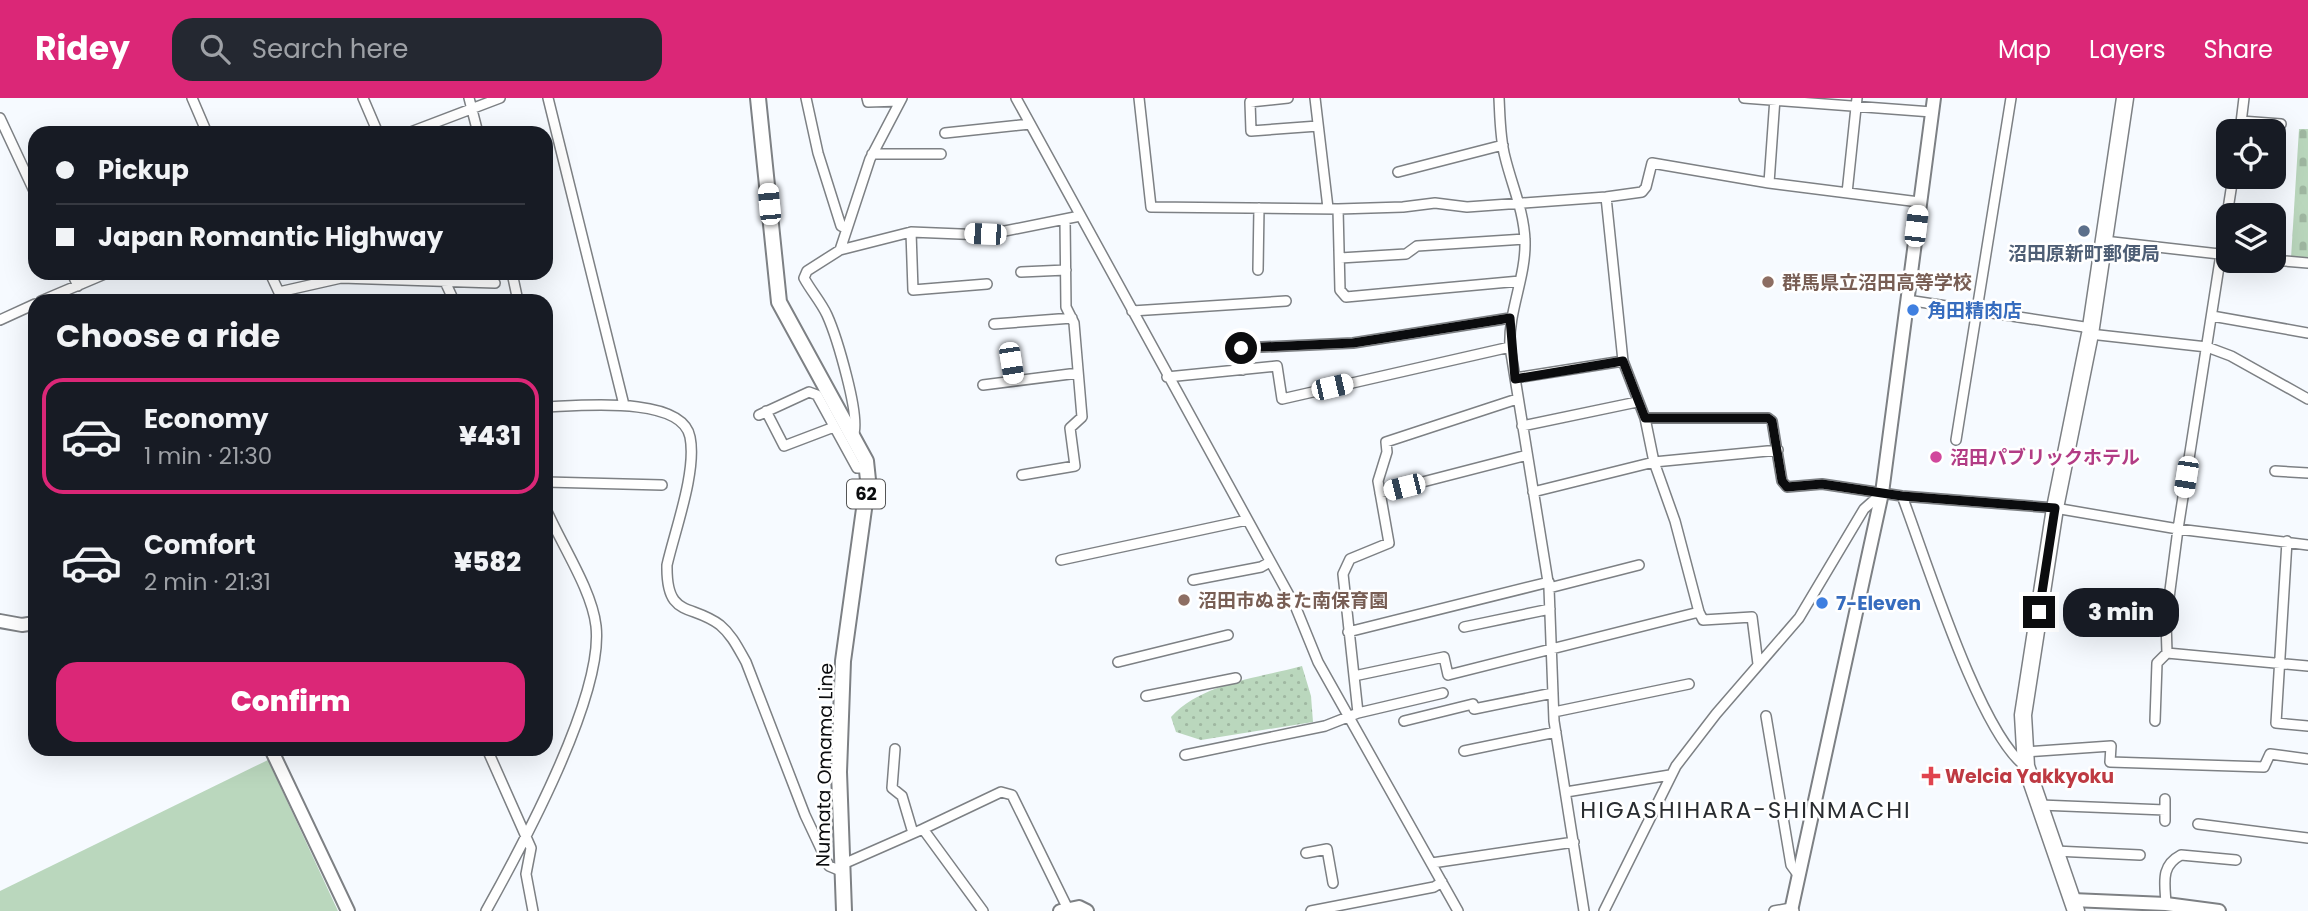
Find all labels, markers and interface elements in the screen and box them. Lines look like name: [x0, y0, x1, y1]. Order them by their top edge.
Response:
search box: [172, 18, 662, 81]
text: Ridey: [35, 25, 130, 72]
icon: search: [196, 30, 234, 68]
text: Search here: [252, 31, 408, 67]
text: Map: [1998, 33, 2051, 66]
text: Layers: [2089, 33, 2165, 66]
text: Share: [2203, 33, 2273, 66]
map controls: [2216, 119, 2286, 273]
button: locate: [2216, 119, 2286, 189]
text: Pickup: [98, 152, 189, 188]
car: [757, 182, 782, 226]
button: layers: [2216, 203, 2286, 273]
car: [1904, 204, 1929, 248]
text: Japan Romantic Highway: [98, 219, 443, 255]
car: [964, 223, 1007, 245]
marker: 沼田原新町郵便局: [2076, 223, 2092, 239]
place label: 沼田原新町郵便局: [2008, 240, 2160, 267]
place label: 群馬県立沼田高等学校: [1782, 269, 1972, 296]
marker: 群馬県立沼田高等学校: [1760, 274, 1776, 290]
place label: 角田精肉店: [1927, 297, 2022, 324]
marker: 角田精肉店: [1905, 302, 1921, 318]
text: Choose a ride: [56, 313, 280, 358]
route start: [1225, 332, 1257, 364]
car: [998, 341, 1025, 385]
car: [1310, 372, 1355, 402]
text: Economy: [144, 401, 268, 437]
icon: car: [60, 405, 123, 468]
text: ¥431: [459, 418, 521, 454]
text: 1 min · 21:30: [144, 440, 272, 472]
place label: 沼田パブリックホテル: [1950, 444, 2140, 471]
marker: 沼田パブリックホテル: [1928, 449, 1944, 465]
car: [2173, 455, 2200, 499]
car: [1382, 472, 1427, 502]
road number: 62: [847, 480, 885, 508]
text: Comfort: [144, 527, 256, 563]
icon: car: [60, 531, 123, 594]
text: ¥582: [454, 544, 521, 580]
text: 2 min · 21:31: [144, 566, 271, 598]
place label: 沼田市ぬまた南保育園: [1198, 587, 1388, 614]
callout: 3 min: [2064, 588, 2179, 636]
place label: 7-Eleven: [1836, 590, 1921, 617]
marker: 沼田市ぬまた南保育園: [1176, 592, 1192, 608]
marker: 7-Eleven: [1814, 595, 1830, 611]
route end: [2023, 596, 2055, 628]
text: 3 min: [2088, 596, 2154, 628]
button: Confirm: [56, 662, 525, 742]
street label: Numata Omama Line: [809, 663, 840, 867]
place label: Welcia Yakkyoku: [1945, 763, 2114, 790]
marker: Welcia Yakkyoku: [1923, 768, 1939, 784]
district label: HIGASHIHARA-SHINMACHI: [1580, 794, 1912, 826]

